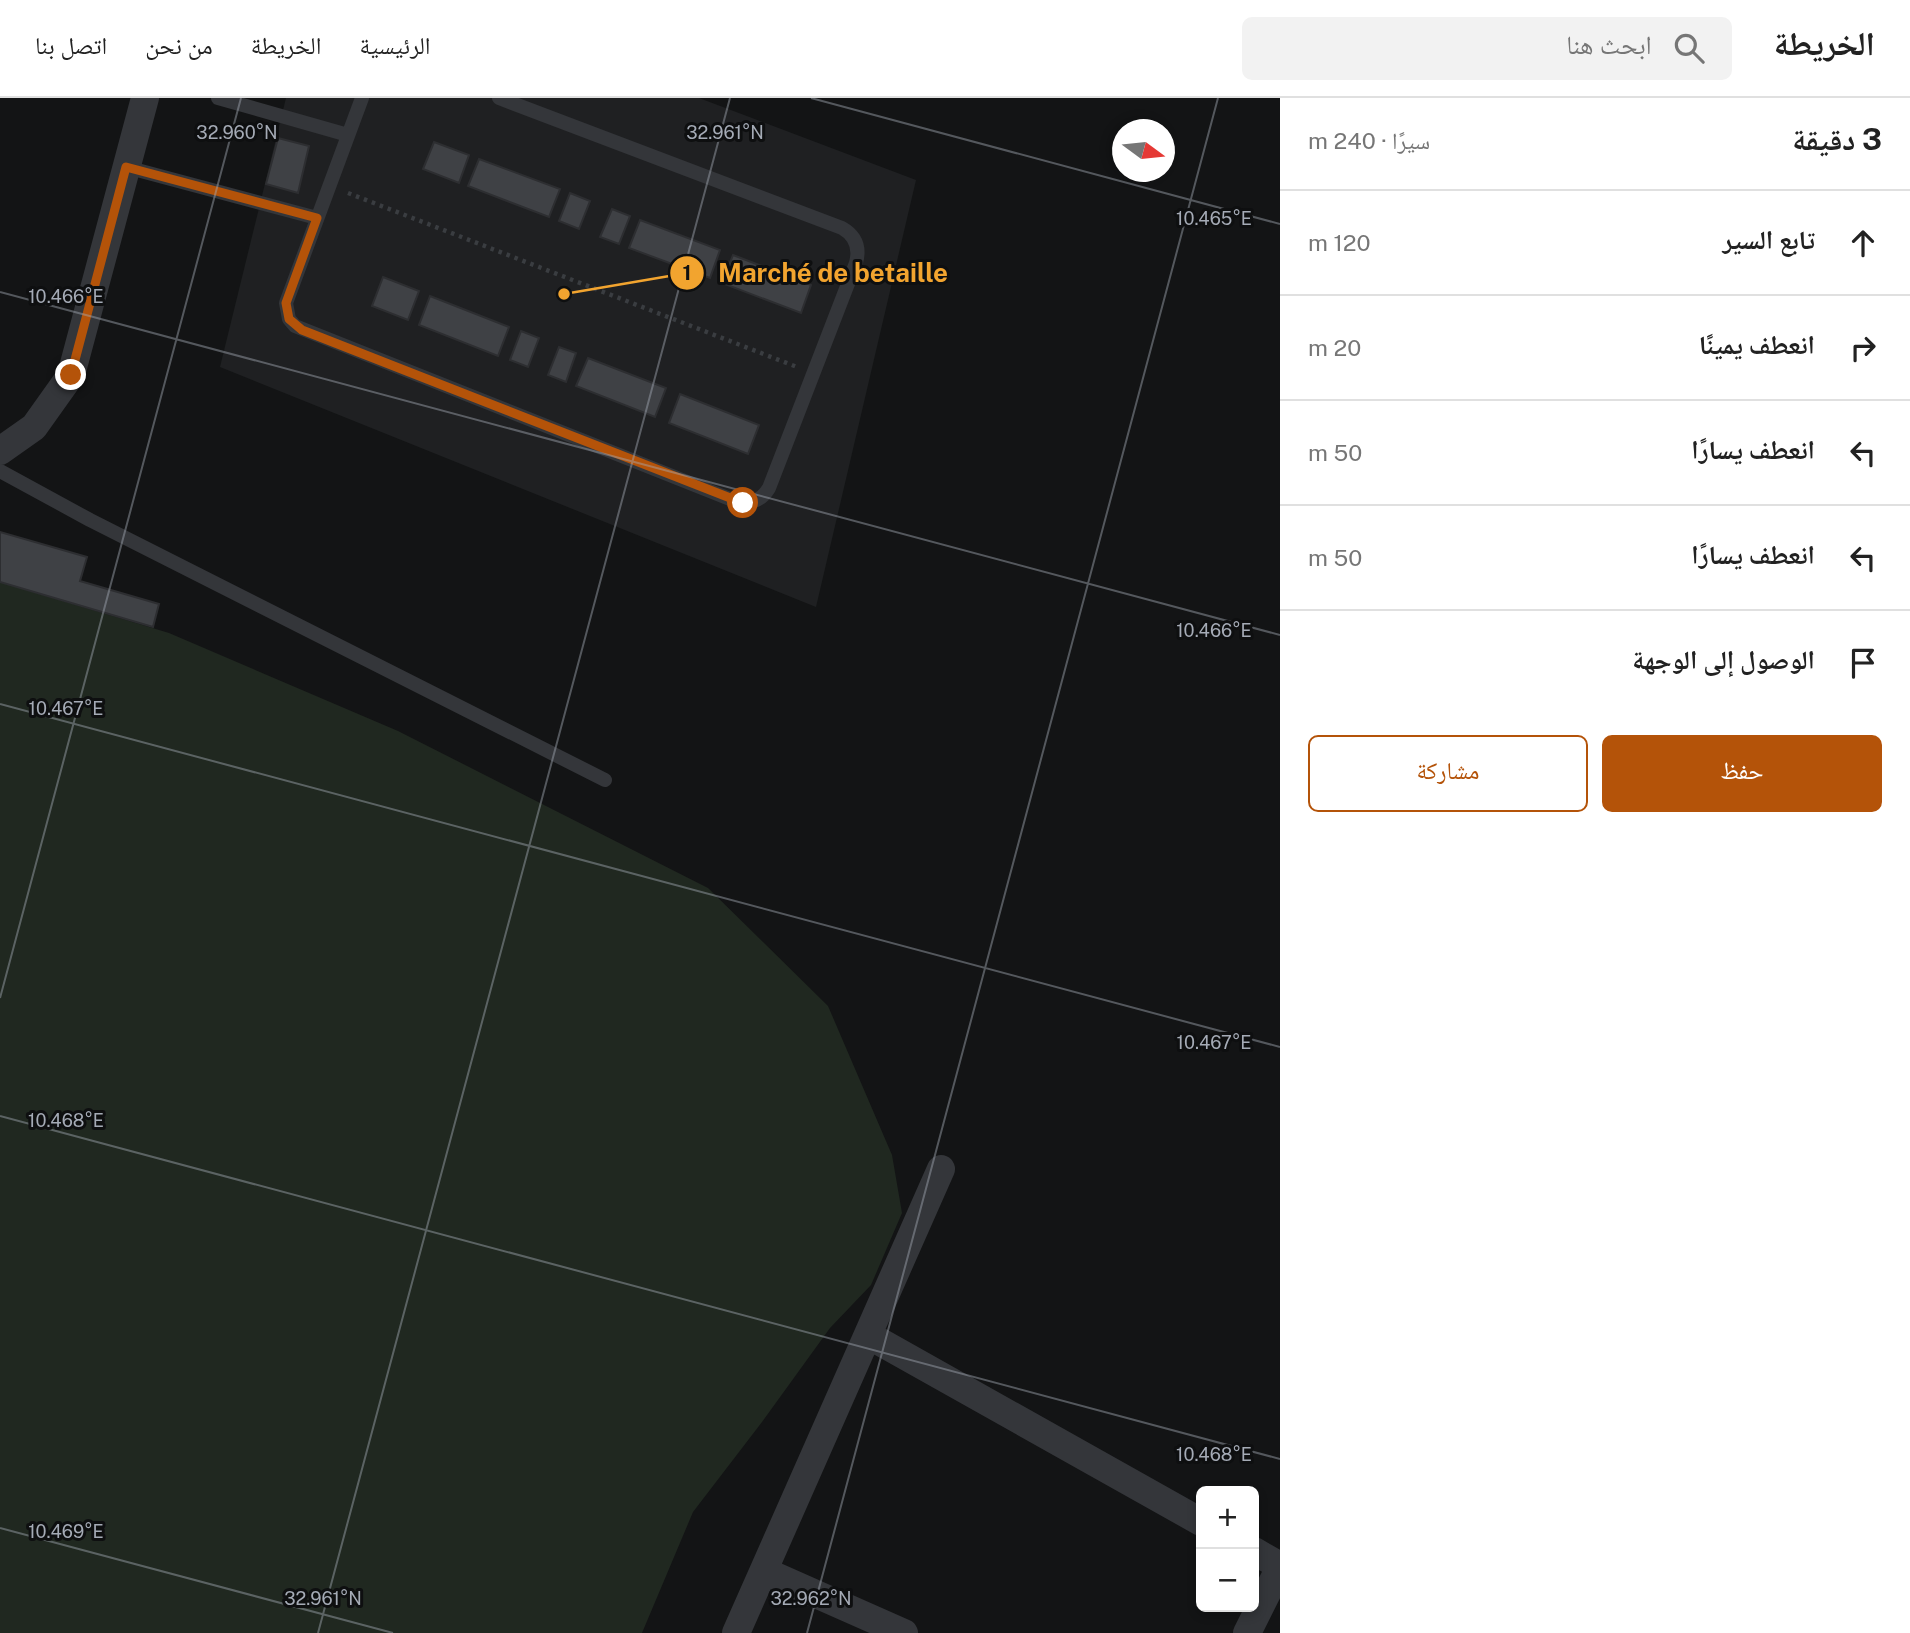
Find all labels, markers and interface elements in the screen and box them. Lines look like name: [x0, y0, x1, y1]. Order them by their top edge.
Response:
search box: [1242, 17, 1732, 80]
text: الخريطة: [1774, 24, 1875, 62]
text: ابحث هنا: [1566, 29, 1652, 60]
icon: search: [1670, 29, 1708, 67]
text: اتصل بنا: [35, 31, 107, 59]
text: من نحن: [145, 31, 213, 59]
text: الخريطة: [251, 31, 321, 59]
text: الرئيسية: [359, 31, 431, 59]
north arrow: [1112, 119, 1175, 182]
text: 3 دقيقة: [1792, 121, 1882, 157]
text: 32.960°N: [196, 122, 278, 143]
text: 32.961°N: [686, 122, 764, 143]
text: سيرًا · 240 m: [1308, 127, 1430, 154]
text: 10.465°E: [1176, 208, 1252, 229]
text: تابع السير: [1722, 224, 1815, 255]
icon: ahead: [1844, 224, 1882, 262]
text: 120 m: [1308, 229, 1371, 256]
callout: Marché de betaille: [669, 249, 962, 296]
text: Marché de betaille: [718, 257, 948, 288]
text: 1: [683, 260, 692, 285]
text: 10.466°E: [28, 286, 104, 307]
text: انعطف يمينًا: [1699, 329, 1815, 360]
icon: right: [1844, 329, 1882, 367]
text: 20 m: [1308, 334, 1361, 361]
route end: [55, 359, 86, 390]
text: انعطف يسارًا: [1691, 434, 1815, 465]
icon: left: [1844, 434, 1882, 472]
text: 50 m: [1308, 439, 1362, 466]
route start: [727, 487, 758, 518]
text: انعطف يسارًا: [1691, 539, 1815, 570]
icon: left: [1844, 539, 1882, 577]
text: 50 m: [1308, 544, 1362, 571]
text: 10.466°E: [1176, 620, 1252, 641]
text: الوصول إلى الوجهة: [1632, 644, 1815, 675]
icon: arrive: [1844, 644, 1882, 682]
text: 10.467°E: [29, 698, 103, 719]
button: مشاركة: [1308, 735, 1588, 812]
button: حفظ: [1602, 735, 1882, 812]
text: 10.467°E: [1177, 1032, 1251, 1053]
text: 10.468°E: [28, 1110, 104, 1131]
text: 10.468°E: [1176, 1444, 1252, 1465]
map controls: [1196, 1486, 1259, 1612]
button: +: [1196, 1486, 1259, 1549]
text: 10.469°E: [28, 1521, 104, 1542]
button: −: [1196, 1549, 1259, 1612]
text: 32.961°N: [284, 1588, 362, 1609]
text: 32.962°N: [770, 1588, 852, 1609]

